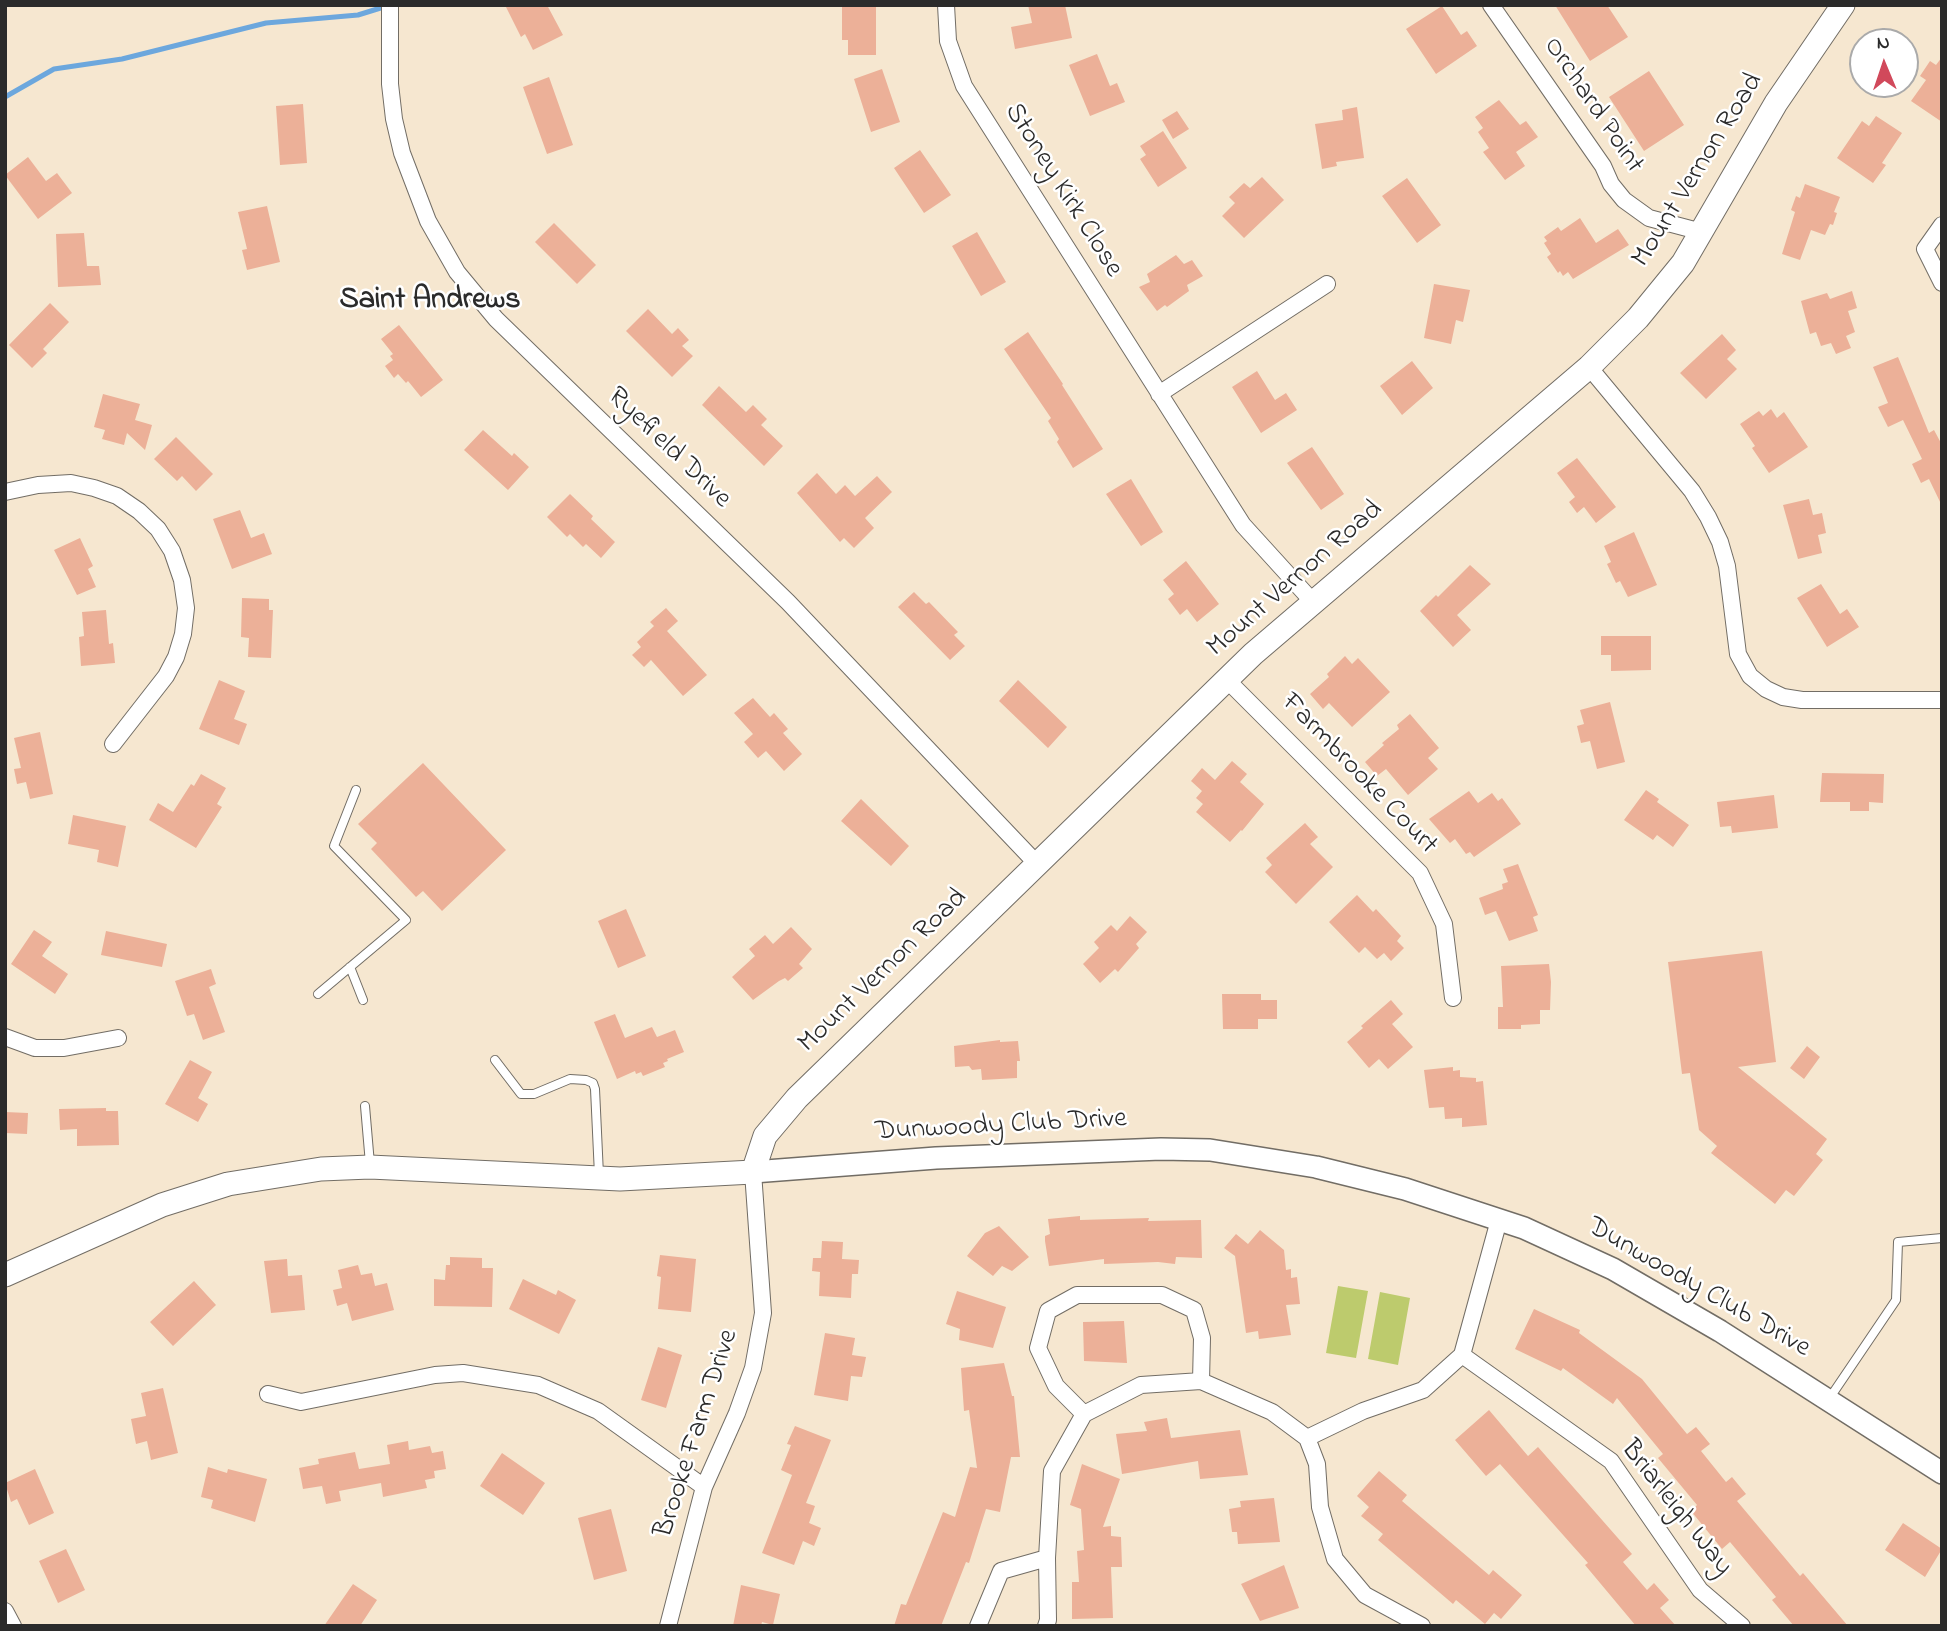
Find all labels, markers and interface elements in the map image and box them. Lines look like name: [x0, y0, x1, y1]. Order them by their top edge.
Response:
north arrow: [1849, 28, 1919, 98]
text: N: [1876, 30, 1890, 57]
street label: Orchard Point: [1534, 32, 1650, 180]
street label: Mount Vernon Road: [1626, 68, 1772, 274]
street label: Stoney Kirk Close: [995, 98, 1129, 284]
district label: Saint Andrews: [339, 284, 521, 320]
street label: Ryefield Drive: [599, 381, 737, 517]
street label: Mount Vernon Road: [1201, 494, 1391, 666]
street label: Farmbrooke Court: [1273, 687, 1443, 863]
street label: Mount Vernon Road: [792, 883, 976, 1061]
street label: Dunwoody Club Drive: [874, 1104, 1128, 1150]
street label: Dunwoody Club Drive: [1580, 1211, 1816, 1367]
street label: Brooke Farm Drive: [649, 1326, 747, 1542]
street label: Briarleigh Way: [1612, 1435, 1738, 1583]

